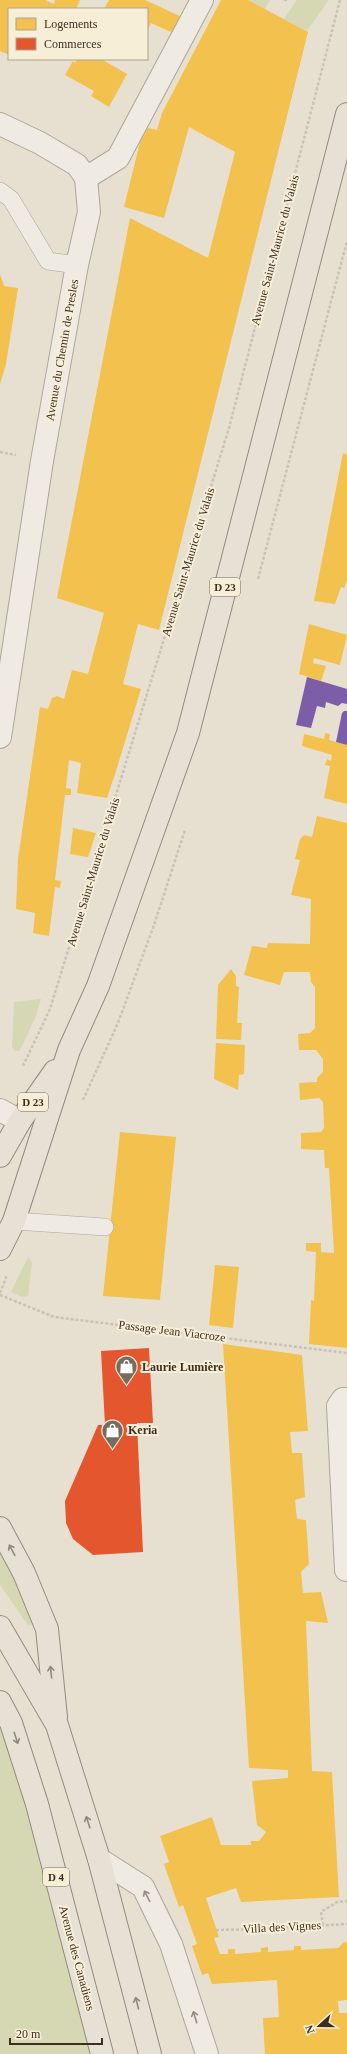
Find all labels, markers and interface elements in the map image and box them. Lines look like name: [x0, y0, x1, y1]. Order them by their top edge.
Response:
legend: [8, 8, 148, 60]
text: Logements: [44, 17, 98, 31]
text: Commerces: [44, 37, 102, 51]
street label: Avenue Saint-Maurice du Valais: [248, 173, 302, 327]
street label: Avenue du Chemin de Presles: [43, 278, 81, 422]
street label: Avenue Saint-Maurice du Valais: [159, 485, 217, 638]
road number: D 23: [210, 578, 240, 596]
street label: Avenue Saint-Maurice du Valais: [64, 795, 122, 948]
road number: D 23: [18, 1093, 48, 1111]
street label: Passage Jean Viacroze: [118, 1317, 226, 1345]
shop icon: Laurie Lumière: [114, 1354, 140, 1387]
place label: Laurie Lumière: [142, 1360, 224, 1374]
shop icon: Keria: [99, 1417, 125, 1450]
place label: Keria: [128, 1423, 157, 1437]
one-way arrow: [7, 1544, 15, 1556]
one-way arrow: [48, 1666, 55, 1679]
one-way arrow: [13, 1731, 20, 1744]
one-way arrow: [83, 1816, 91, 1828]
road number: D 4: [43, 1868, 69, 1886]
one-way arrow: [143, 1891, 150, 1903]
street label: Avenue des Canadiens: [56, 1904, 98, 2012]
street label: Villa des Vignes: [243, 1918, 322, 1936]
one-way arrow: [132, 1996, 140, 2009]
north arrow: [299, 2006, 339, 2046]
one-way arrow: [191, 2010, 198, 2023]
scale bar: [10, 2020, 102, 2046]
text: N: [303, 2024, 317, 2035]
text: 20 m: [16, 2027, 41, 2041]

